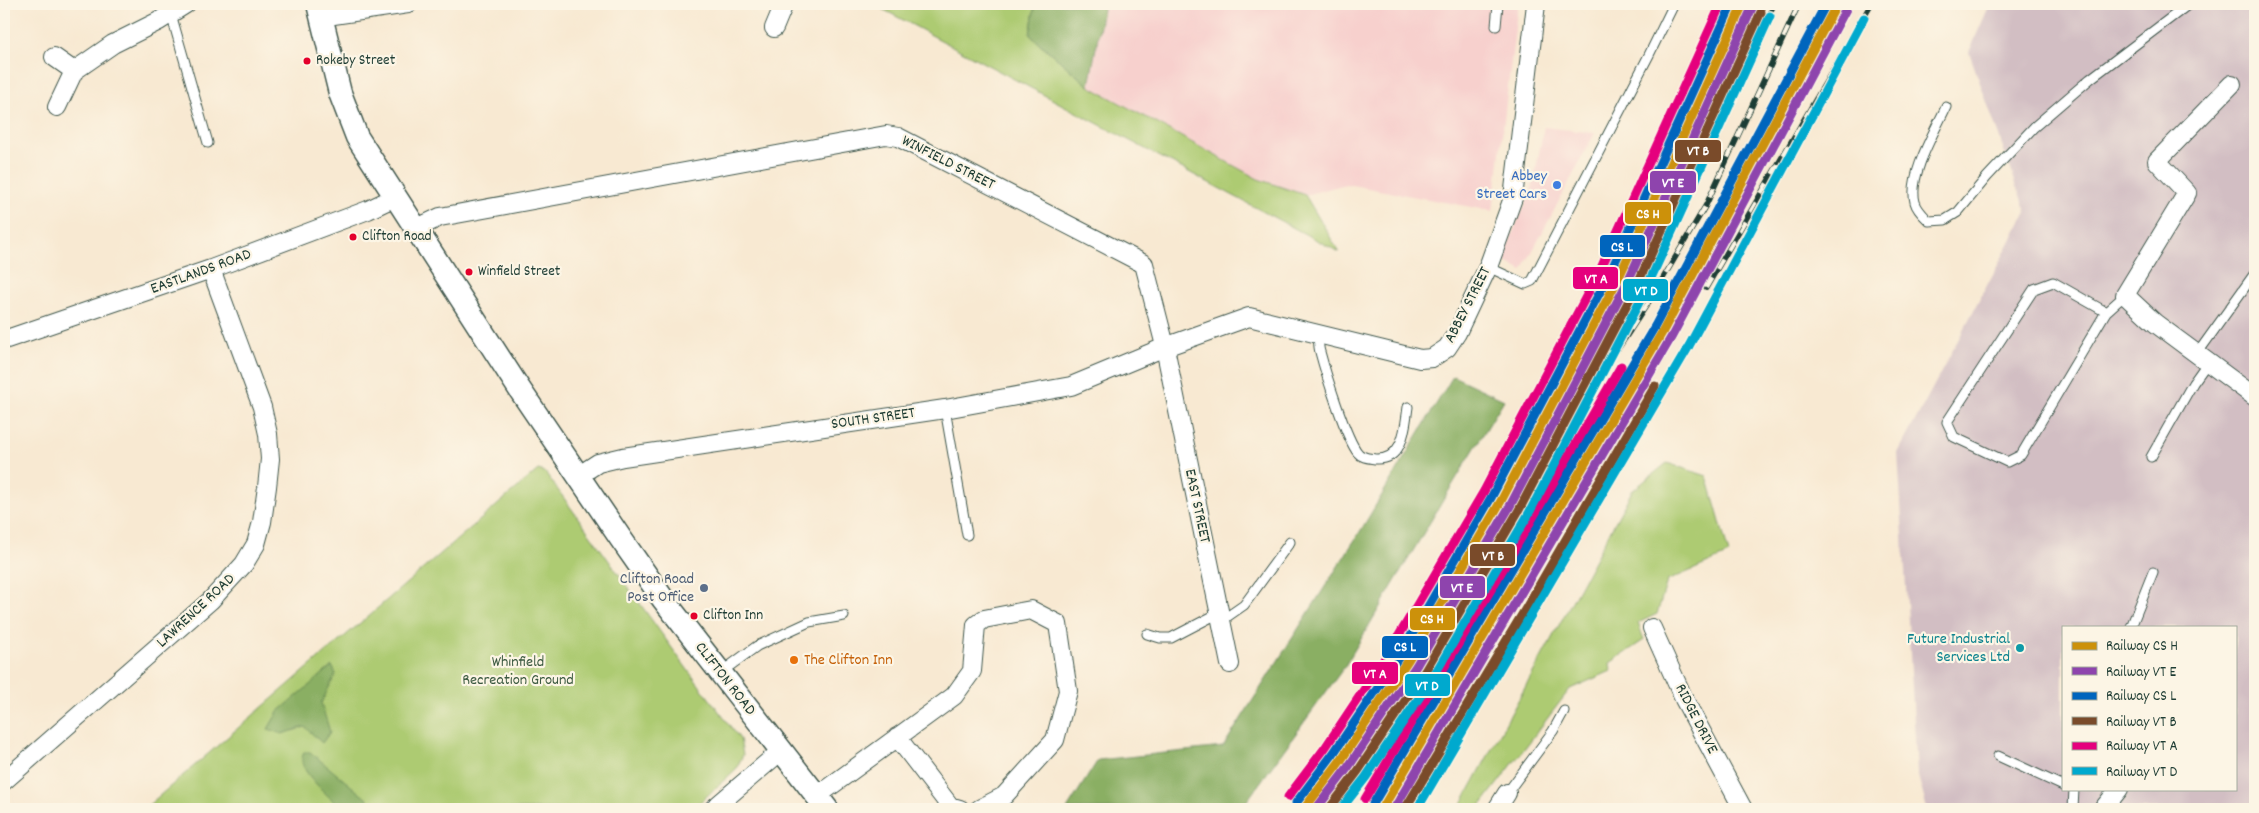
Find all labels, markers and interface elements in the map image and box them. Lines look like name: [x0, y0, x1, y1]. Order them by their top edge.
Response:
place label: Rokeby Street: [316, 50, 396, 72]
marker: Rokeby Street: [302, 56, 312, 66]
street label: WINFIELD STREET: [897, 130, 999, 197]
line badge: VT B: [1674, 139, 1722, 163]
text: VT B: [1687, 142, 1709, 162]
place label: Abbey Street Cars: [1476, 165, 1548, 206]
line badge: VT E: [1649, 170, 1697, 194]
text: VT E: [1662, 174, 1685, 194]
marker: Abbey Street Cars: [1551, 179, 1563, 191]
line badge: CS H: [1624, 201, 1672, 225]
text: CS H: [1636, 205, 1660, 225]
place label: Clifton Road: [362, 226, 432, 248]
marker: Clifton Road: [348, 232, 358, 242]
line badge: CS L: [1599, 234, 1646, 258]
text: CS L: [1611, 238, 1633, 258]
street label: EASTLANDS ROAD: [147, 243, 255, 301]
place label: Winfield Street: [478, 261, 561, 283]
street label: ABBEY STREET: [1439, 262, 1497, 347]
line badge: VT A: [1572, 266, 1619, 290]
marker: Winfield Street: [464, 267, 474, 277]
text: VT A: [1584, 270, 1608, 290]
line badge: VT D: [1622, 278, 1669, 302]
text: VT D: [1635, 282, 1658, 302]
street label: SOUTH STREET: [830, 402, 917, 436]
street label: EAST STREET: [1178, 467, 1216, 546]
line badge: VT B: [1469, 543, 1516, 567]
text: VT B: [1482, 547, 1504, 567]
street label: LAWRENCE ROAD: [152, 568, 240, 654]
place label: Clifton Road Post Office: [620, 568, 694, 609]
line badge: VT E: [1439, 575, 1486, 599]
text: VT E: [1451, 579, 1474, 599]
marker: Clifton Road Post Office: [698, 582, 710, 594]
place label: Clifton Inn: [703, 605, 763, 627]
line badge: CS H: [1409, 607, 1456, 631]
text: CS H: [1420, 610, 1444, 630]
marker: Clifton Inn: [689, 611, 699, 621]
legend: [2062, 626, 2236, 790]
place label: Future Industrial Services Ltd: [1907, 628, 2010, 669]
line badge: CS L: [1381, 635, 1429, 659]
text: Railway CS H: [2106, 636, 2178, 658]
street label: CLIFTON ROAD: [689, 637, 761, 721]
text: CS L: [1394, 638, 1416, 658]
marker: Future Industrial Services Ltd: [2014, 642, 2026, 654]
place label: The Clifton Inn: [804, 649, 893, 672]
park label: Whinfield Recreation Ground: [462, 651, 574, 692]
marker: The Clifton Inn: [788, 654, 800, 666]
line badge: VT A: [1351, 661, 1399, 685]
text: Railway VT E: [2106, 662, 2177, 684]
text: VT A: [1363, 665, 1387, 685]
line badge: VT D: [1404, 673, 1451, 697]
text: VT D: [1416, 677, 1439, 697]
street label: RIDGE DRIVE: [1669, 680, 1724, 759]
text: Railway CS L: [2106, 686, 2176, 708]
text: Railway VT B: [2106, 712, 2177, 734]
text: Railway VT A: [2106, 736, 2178, 758]
text: Railway VT D: [2106, 762, 2178, 784]

